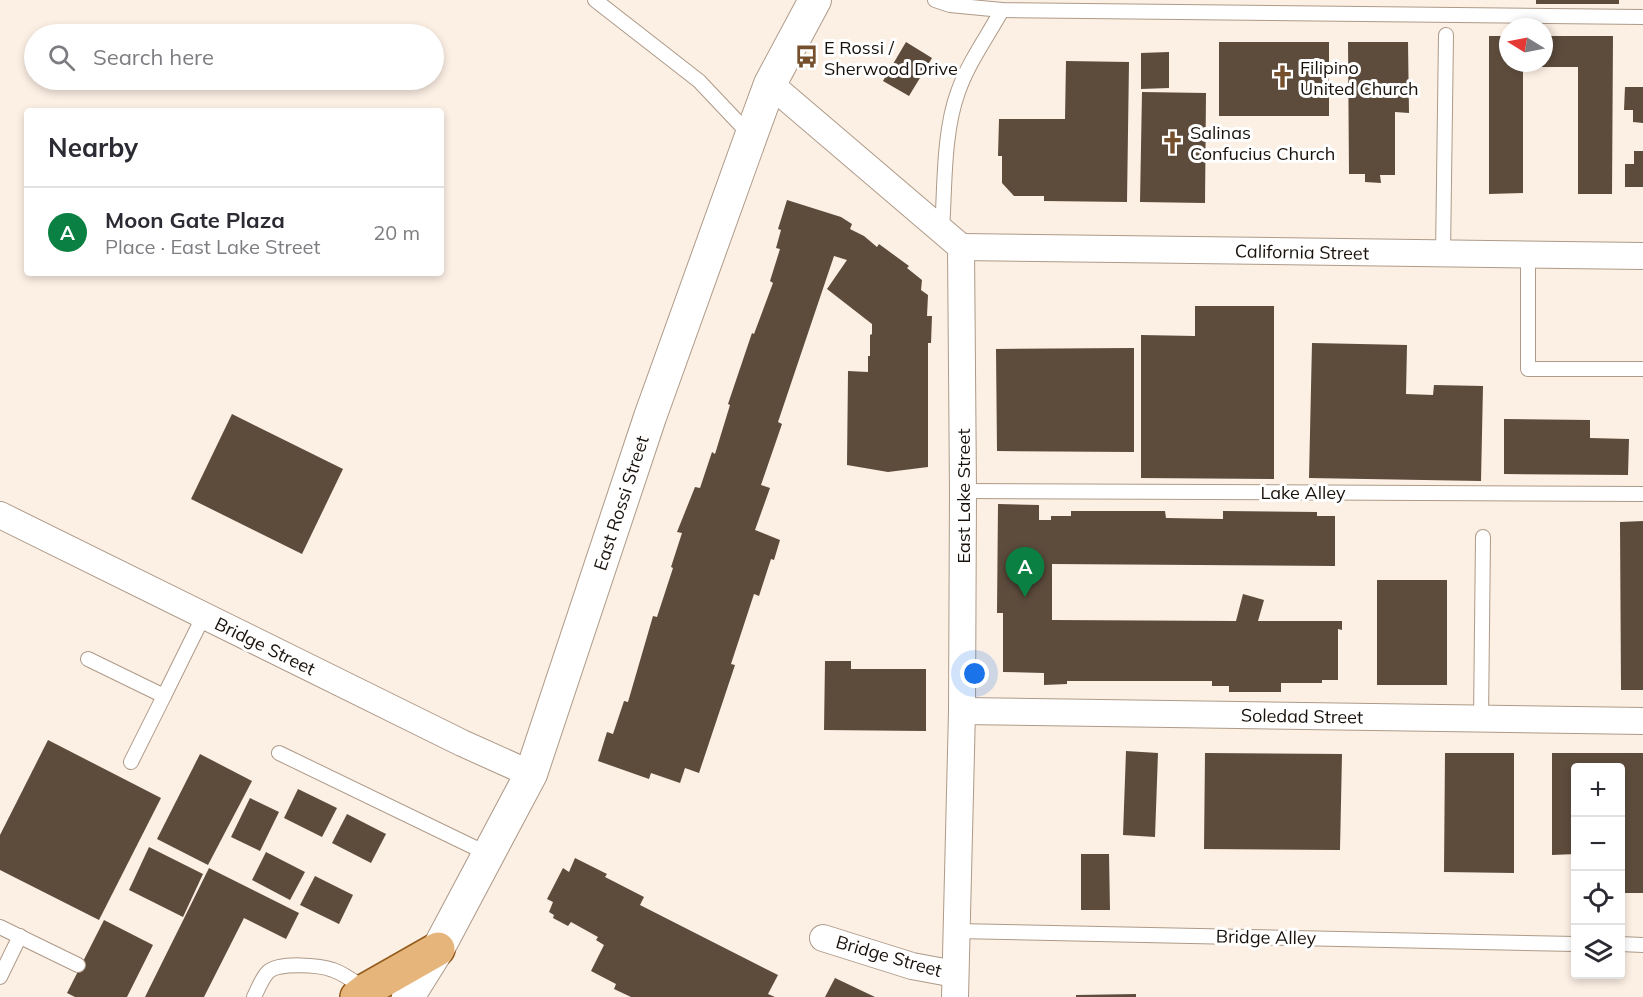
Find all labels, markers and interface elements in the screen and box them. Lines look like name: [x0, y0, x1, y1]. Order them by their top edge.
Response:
north arrow: [1499, 18, 1553, 72]
search box: [24, 24, 444, 90]
place label: E Rossi / Sherwood Drive: [824, 36, 958, 80]
icon: search: [45, 41, 78, 74]
text: Search here: [93, 43, 214, 71]
bus stop icon: E Rossi / Sherwood Drive: [793, 44, 819, 70]
place label: Filipino United Church: [1300, 56, 1419, 100]
church icon: Filipino United Church: [1269, 64, 1295, 90]
place label: Salinas Confucius Church: [1190, 121, 1335, 165]
church icon: Salinas Confucius Church: [1159, 129, 1185, 155]
text: Nearby: [48, 131, 138, 164]
text: Moon Gate Plaza: [105, 206, 285, 234]
text: A: [60, 220, 75, 245]
text: 20 m: [373, 220, 420, 245]
text: Place · East Lake Street: [105, 234, 320, 259]
street label: California Street: [1235, 239, 1369, 265]
street label: East Lake Street: [952, 428, 975, 564]
street label: East Rossi Street: [588, 433, 654, 573]
street label: Lake Alley: [1260, 481, 1346, 504]
pin: A: [1006, 548, 1044, 597]
street label: Bridge Street: [211, 612, 319, 680]
your location: [960, 659, 989, 688]
street label: Soledad Street: [1241, 703, 1363, 729]
map controls: [1571, 763, 1625, 979]
button: +: [1571, 763, 1625, 817]
button: −: [1571, 817, 1625, 871]
button: locate: [1571, 871, 1625, 925]
street label: Bridge Alley: [1216, 925, 1317, 949]
button: layers: [1571, 925, 1625, 979]
street label: Bridge Street: [833, 930, 945, 982]

